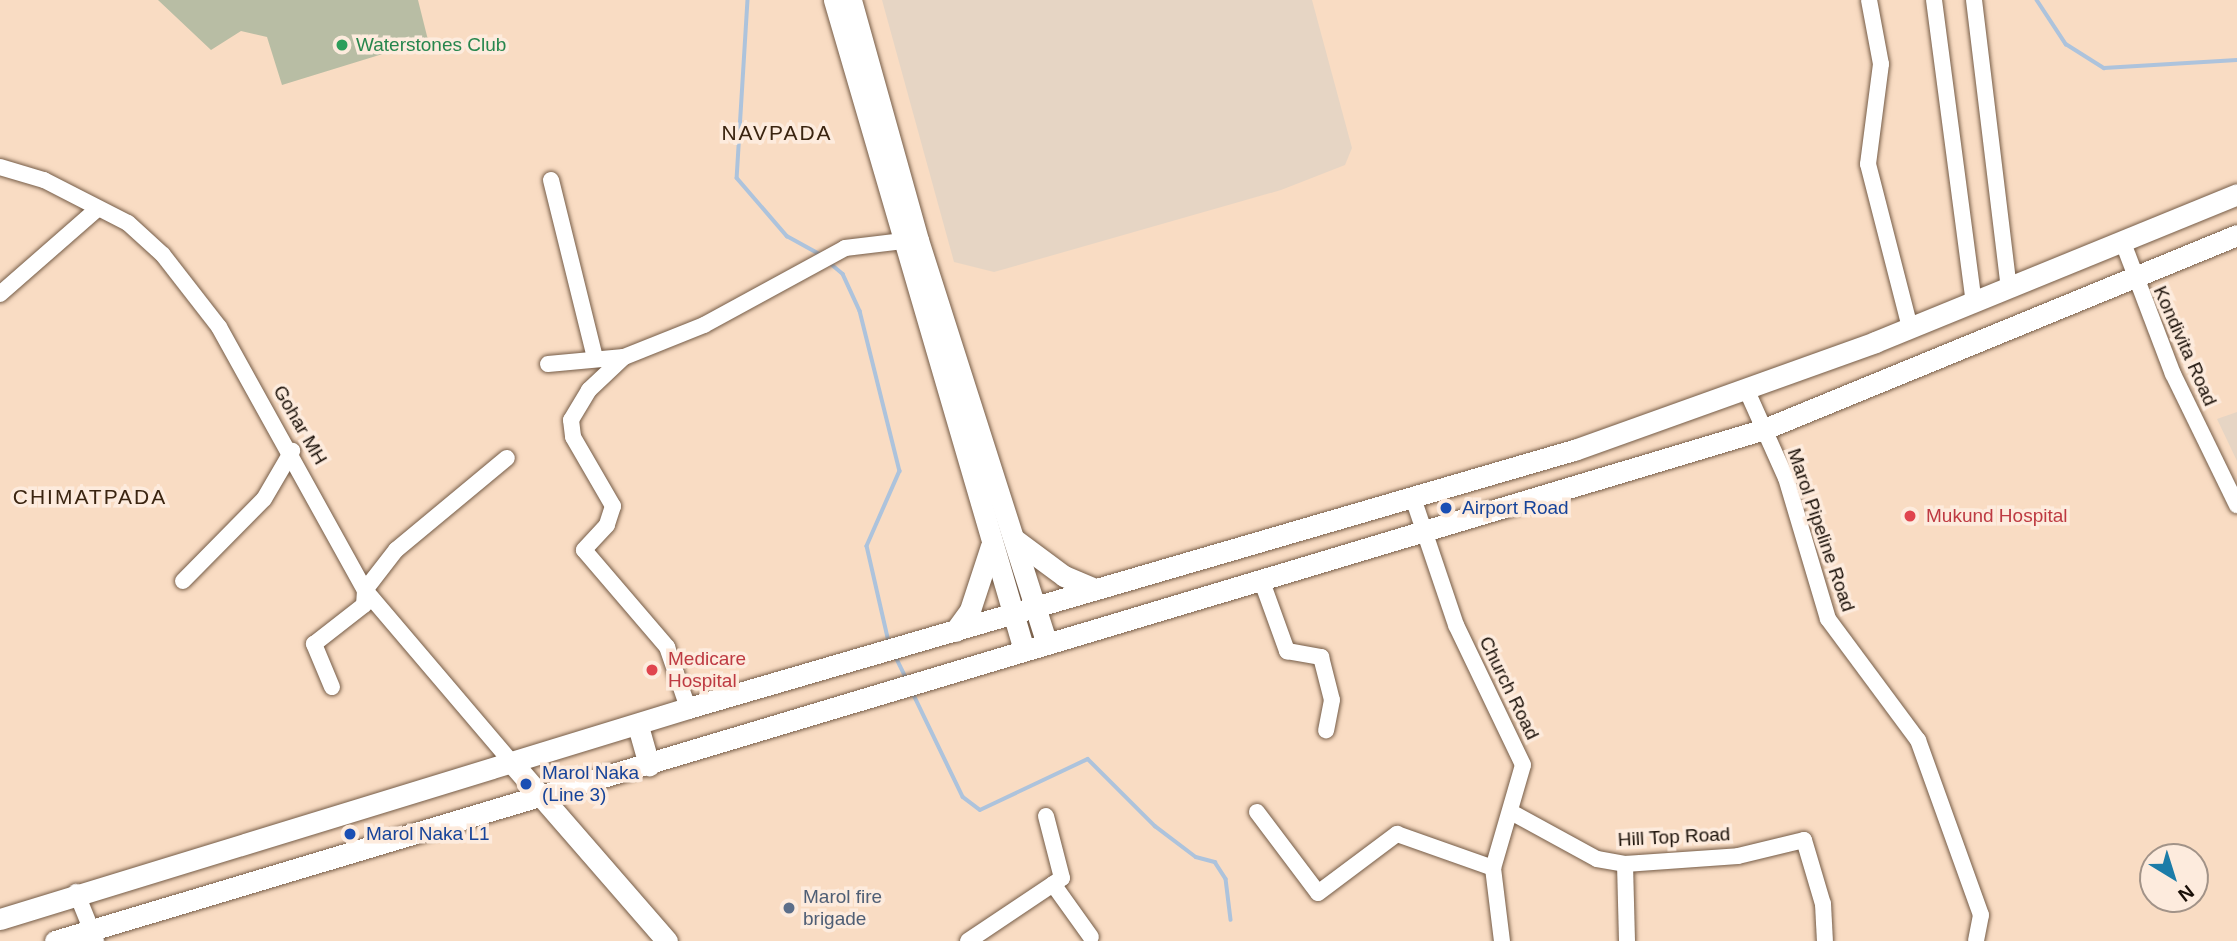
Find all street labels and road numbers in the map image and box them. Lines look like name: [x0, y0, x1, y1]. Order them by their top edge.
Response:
street label: Kondivita Road: [2148, 283, 2222, 409]
street label: Gohar MH: [268, 381, 332, 469]
street label: Marol Pipeline Road: [1782, 445, 1860, 615]
street label: Church Road: [1474, 633, 1544, 743]
street label: Hill Top Road: [1617, 823, 1731, 851]

